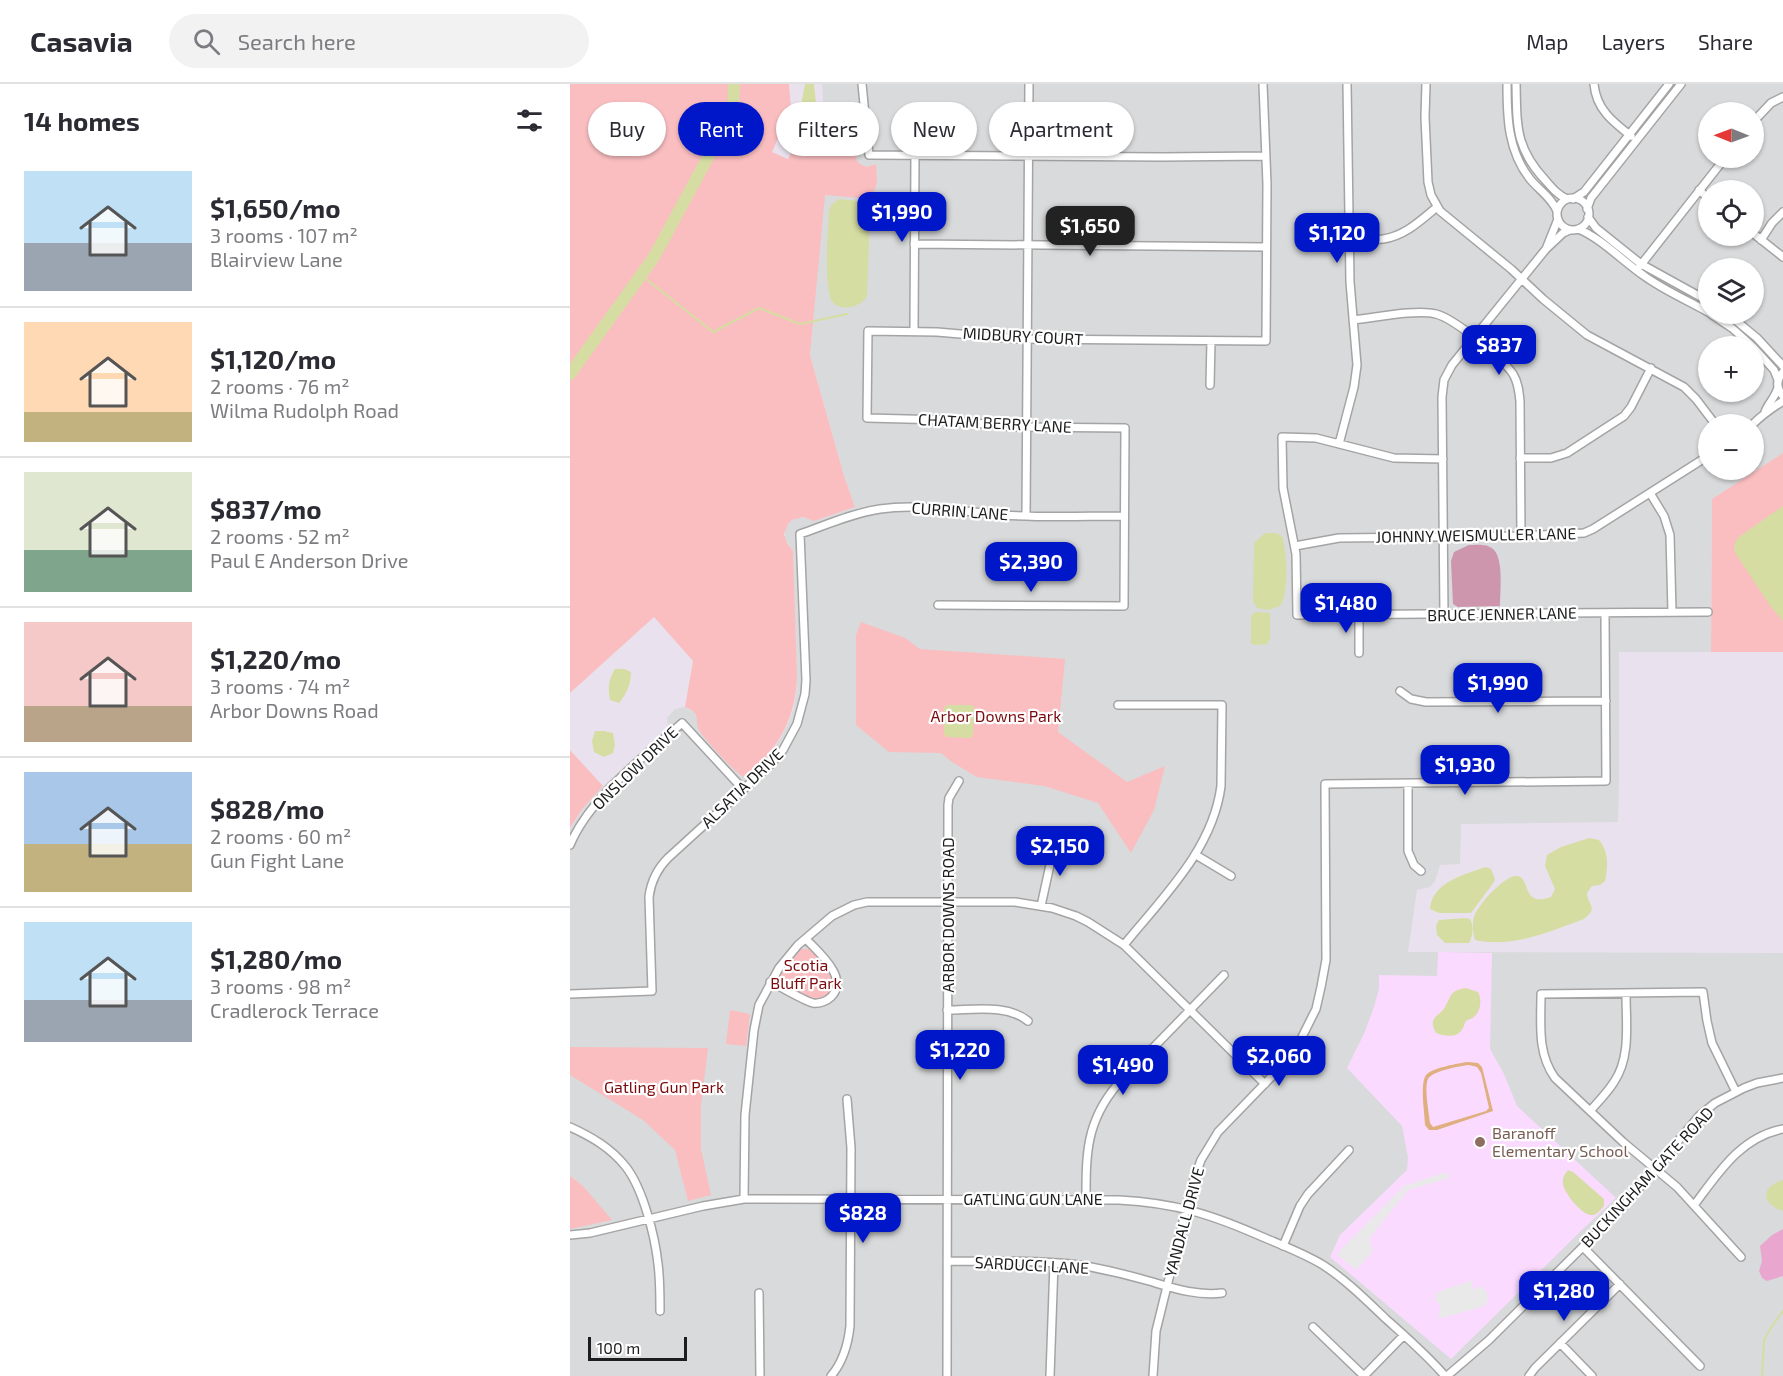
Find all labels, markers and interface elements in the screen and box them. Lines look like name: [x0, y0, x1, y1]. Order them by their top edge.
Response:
search box: [169, 14, 589, 68]
text: Casavia: [30, 24, 133, 58]
icon: search: [190, 25, 223, 58]
text: Search here: [238, 28, 356, 54]
text: Map: [1526, 29, 1568, 54]
text: Layers: [1601, 29, 1665, 54]
text: Share: [1698, 29, 1753, 54]
chip: Buy: [588, 102, 666, 156]
chip: Rent: [678, 102, 764, 156]
chip: Filters: [776, 102, 879, 156]
chip: New: [891, 102, 977, 156]
chip: Apartment: [989, 102, 1134, 156]
north arrow: [1698, 102, 1764, 168]
map controls: [1698, 102, 1764, 480]
icon: filters: [513, 104, 546, 137]
text: 14 homes: [24, 105, 140, 136]
button: locate: [1698, 180, 1764, 246]
text: $1,650/mo: [210, 192, 340, 223]
pin: $1,990: [853, 192, 951, 243]
icon: home: [72, 195, 144, 267]
text: $1,990: [871, 199, 933, 223]
pin: $1,650: [1041, 206, 1139, 257]
text: $1,650: [1060, 213, 1120, 237]
pin: $1,120: [1288, 213, 1386, 264]
text: $1,120: [1308, 220, 1366, 244]
text: 3 rooms · 107 m²: [210, 223, 358, 247]
text: Blairview Lane: [210, 247, 343, 271]
button: layers: [1698, 258, 1764, 324]
street label: MIDBURY COURT: [962, 323, 1084, 348]
pin: $837: [1463, 325, 1535, 376]
text: $837: [1476, 332, 1522, 356]
button: +: [1698, 336, 1764, 402]
text: $1,120/mo: [210, 343, 336, 374]
icon: home: [72, 346, 144, 418]
text: 2 rooms · 76 m²: [210, 374, 349, 398]
text: Wilma Rudolph Road: [210, 398, 399, 422]
street label: CHATAM BERRY LANE: [918, 409, 1072, 436]
button: −: [1698, 414, 1764, 480]
text: $837/mo: [210, 493, 322, 524]
icon: home: [72, 496, 144, 568]
street label: CURRIN LANE: [911, 498, 1009, 523]
street label: JOHNNY WEISMULLER LANE: [1375, 523, 1577, 546]
text: 2 rooms · 52 m²: [210, 524, 350, 548]
pin: $2,390: [982, 542, 1080, 593]
text: Paul E Anderson Drive: [210, 548, 409, 572]
text: $2,390: [999, 549, 1063, 573]
pin: $1,480: [1297, 583, 1395, 634]
text: $1,480: [1315, 590, 1377, 614]
street label: BRUCE JENNER LANE: [1427, 603, 1577, 624]
text: $1,220/mo: [210, 643, 341, 674]
icon: home: [72, 646, 144, 718]
pin: $1,990: [1449, 663, 1547, 714]
text: $1,990: [1467, 670, 1529, 694]
text: 3 rooms · 74 m²: [210, 674, 350, 698]
text: Arbor Downs Road: [210, 698, 379, 722]
park label: Arbor Downs Park: [931, 706, 1061, 725]
street label: ONSLOW DRIVE: [588, 722, 681, 813]
street label: ALSATIA DRIVE: [697, 744, 786, 831]
pin: $1,930: [1416, 745, 1514, 796]
text: $1,930: [1435, 752, 1495, 776]
text: $828/mo: [210, 793, 324, 824]
icon: home: [72, 796, 144, 868]
text: 2 rooms · 60 m²: [210, 824, 351, 848]
pin: $2,150: [1011, 826, 1109, 877]
text: $2,150: [1030, 833, 1090, 857]
street label: ARBOR DOWNS ROAD: [938, 837, 957, 993]
text: Gun Fight Lane: [210, 848, 344, 872]
text: $1,280/mo: [210, 943, 342, 974]
icon: home: [72, 946, 144, 1018]
park label: Scotia Bluff Park: [770, 955, 842, 992]
text: 3 rooms · 98 m²: [210, 974, 351, 998]
text: Cradlerock Terrace: [210, 998, 379, 1022]
pin: $1,220: [911, 1030, 1009, 1081]
pin: $2,060: [1230, 1036, 1328, 1087]
text: $1,220: [930, 1037, 990, 1061]
text: $2,060: [1246, 1043, 1312, 1067]
pin: $1,490: [1074, 1045, 1172, 1096]
text: $1,490: [1092, 1052, 1154, 1076]
park label: Gatling Gun Park: [604, 1077, 724, 1096]
street label: BUCKINGHAM GATE ROAD: [1577, 1103, 1717, 1251]
place label: Baranoff Elementary School: [1492, 1123, 1628, 1160]
marker: Baranoff Elementary School: [1473, 1135, 1487, 1149]
street label: YANDALL DRIVE: [1160, 1165, 1207, 1279]
street label: GATLING GUN LANE: [963, 1189, 1103, 1208]
pin: $828: [827, 1193, 899, 1244]
text: $828: [839, 1200, 887, 1224]
street label: SARDUCCI LANE: [974, 1252, 1090, 1277]
pin: $1,280: [1515, 1271, 1613, 1322]
text: $1,280: [1533, 1278, 1595, 1302]
scale bar: [588, 1334, 687, 1362]
text: 100 m: [597, 1338, 640, 1357]

